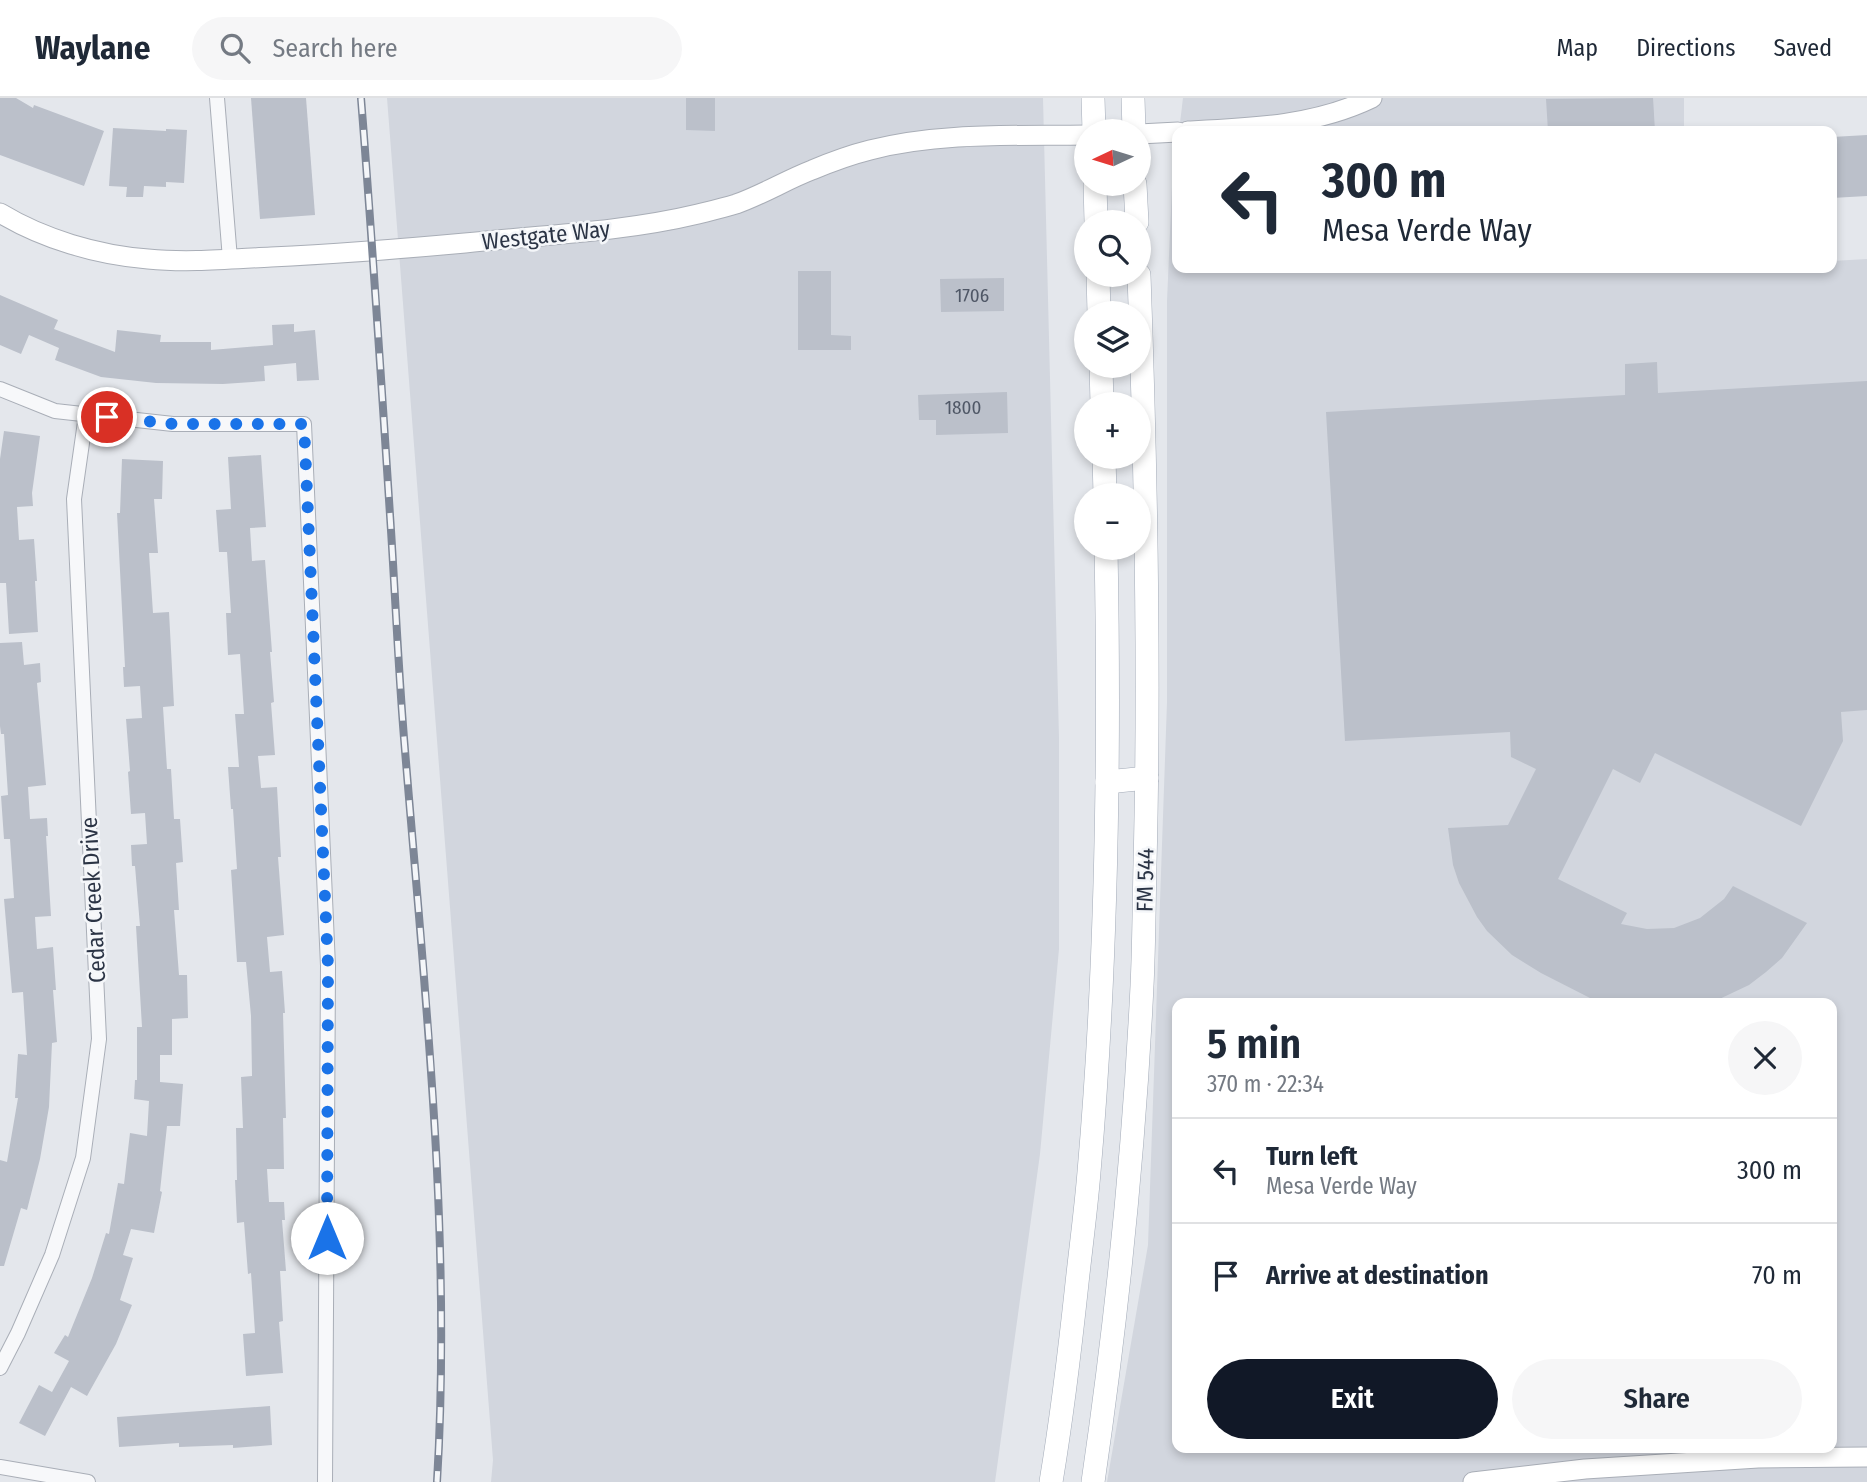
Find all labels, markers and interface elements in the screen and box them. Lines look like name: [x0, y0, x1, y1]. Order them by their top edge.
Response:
search box: [192, 17, 682, 80]
text: Waylane: [35, 28, 150, 68]
icon: search: [216, 29, 254, 67]
text: Search here: [272, 33, 398, 64]
text: Map: [1557, 34, 1598, 62]
text: Directions: [1636, 34, 1735, 62]
text: Saved: [1773, 34, 1832, 62]
north arrow: [1074, 119, 1152, 196]
map controls: [1074, 119, 1151, 560]
text: 300 m: [1322, 151, 1446, 210]
icon: left: [1207, 154, 1298, 245]
button: search: [1074, 210, 1151, 287]
text: Mesa Verde Way: [1322, 211, 1532, 249]
street label: Westgate Way: [481, 214, 612, 256]
house number: 1706: [955, 284, 989, 307]
button: layers: [1074, 301, 1151, 378]
pin: [77, 387, 137, 447]
button: +: [1074, 392, 1151, 469]
house number: 1800: [945, 396, 981, 419]
icon: arrive: [88, 398, 126, 436]
button: −: [1074, 483, 1151, 560]
street label: Cedar Creek Drive: [75, 816, 111, 984]
street label: FM 544: [1130, 848, 1160, 912]
text: 5 min: [1207, 1019, 1301, 1069]
button: close: [1728, 1021, 1802, 1095]
text: 370 m · 22:34: [1207, 1070, 1324, 1098]
text: Turn left: [1266, 1141, 1358, 1172]
icon: left: [1207, 1152, 1245, 1190]
text: 300 m: [1737, 1155, 1802, 1186]
text: Mesa Verde Way: [1266, 1172, 1417, 1200]
position arrow: [290, 1201, 364, 1275]
icon: arrive: [1207, 1257, 1245, 1295]
text: Arrive at destination: [1266, 1260, 1489, 1291]
text: 70 m: [1752, 1260, 1802, 1291]
button: Exit: [1207, 1359, 1498, 1439]
button: Share: [1512, 1359, 1802, 1439]

